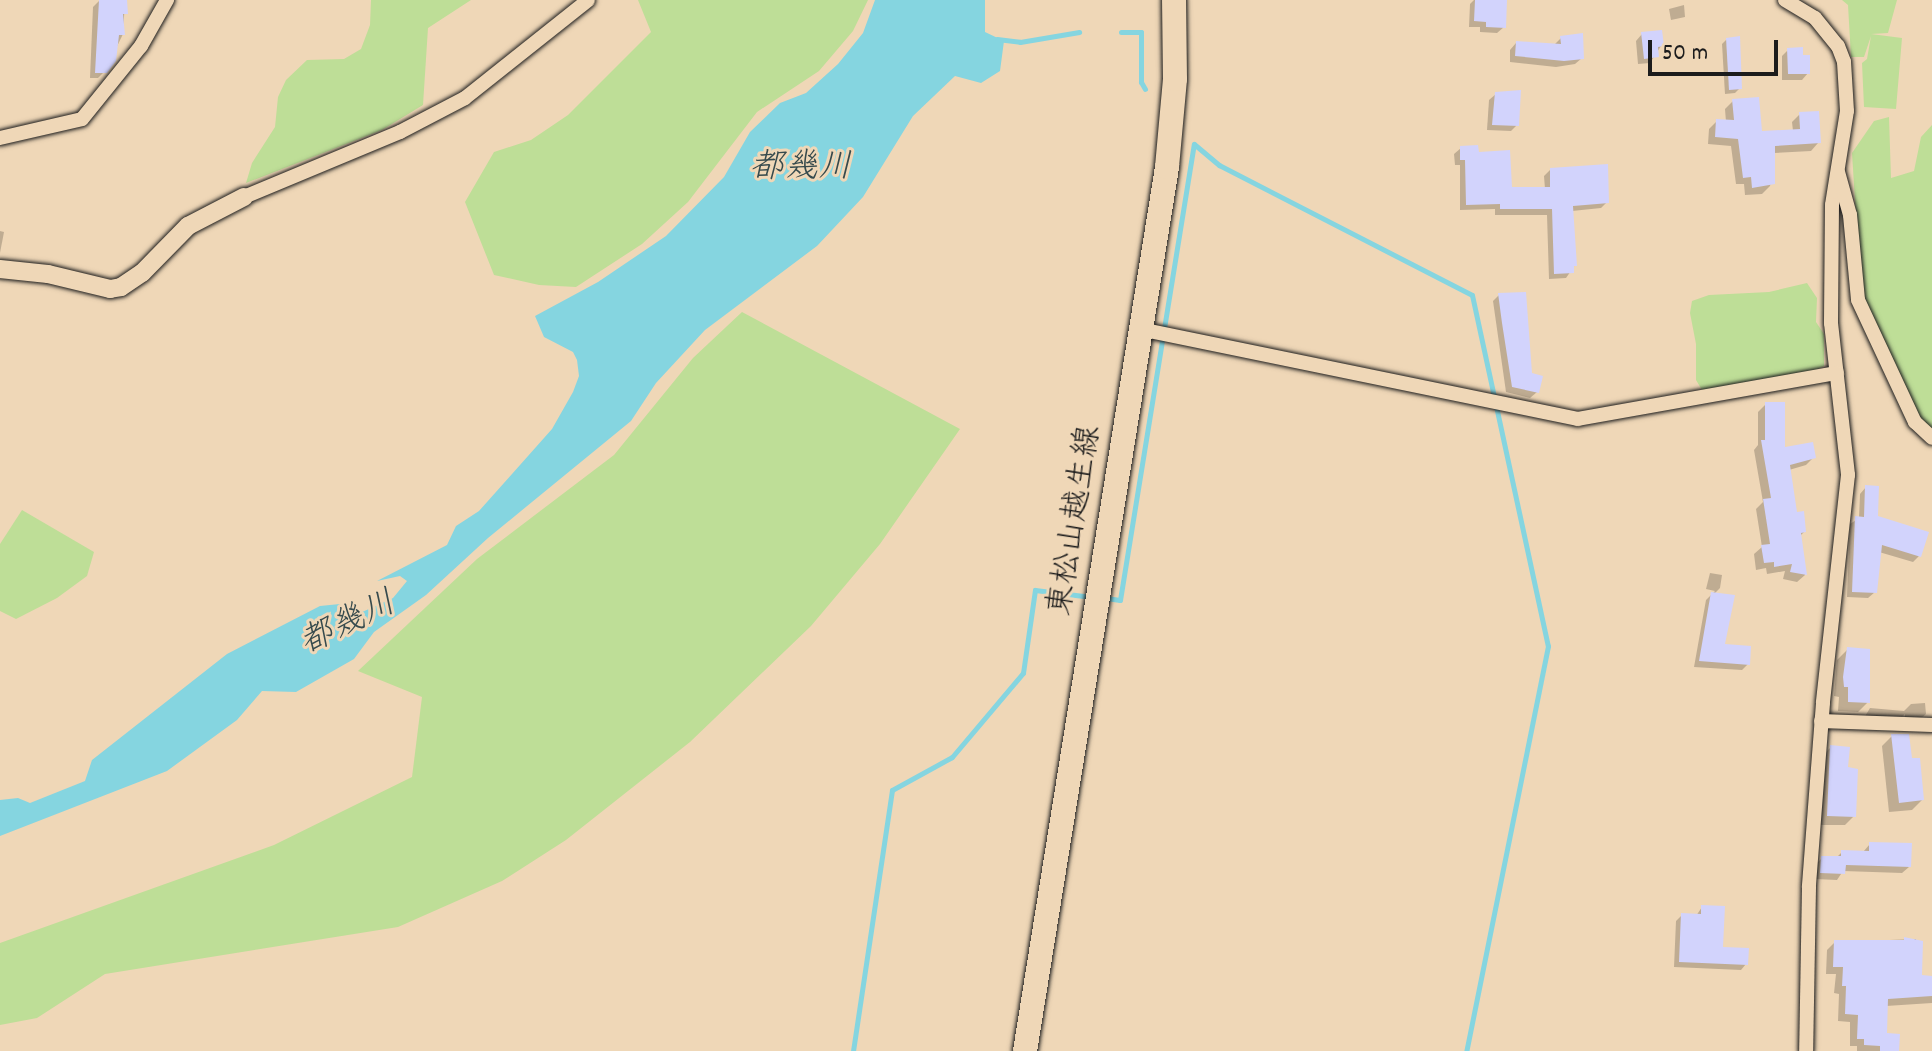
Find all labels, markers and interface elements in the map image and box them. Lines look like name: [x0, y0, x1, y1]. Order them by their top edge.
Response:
scale bar: [1652, 24, 1782, 74]
text: 50 m: [1662, 37, 1708, 71]
water label: 都幾川: [750, 150, 852, 190]
street label: 東松山越生線: [1043, 423, 1111, 619]
water label: 都幾川: [294, 584, 404, 666]

